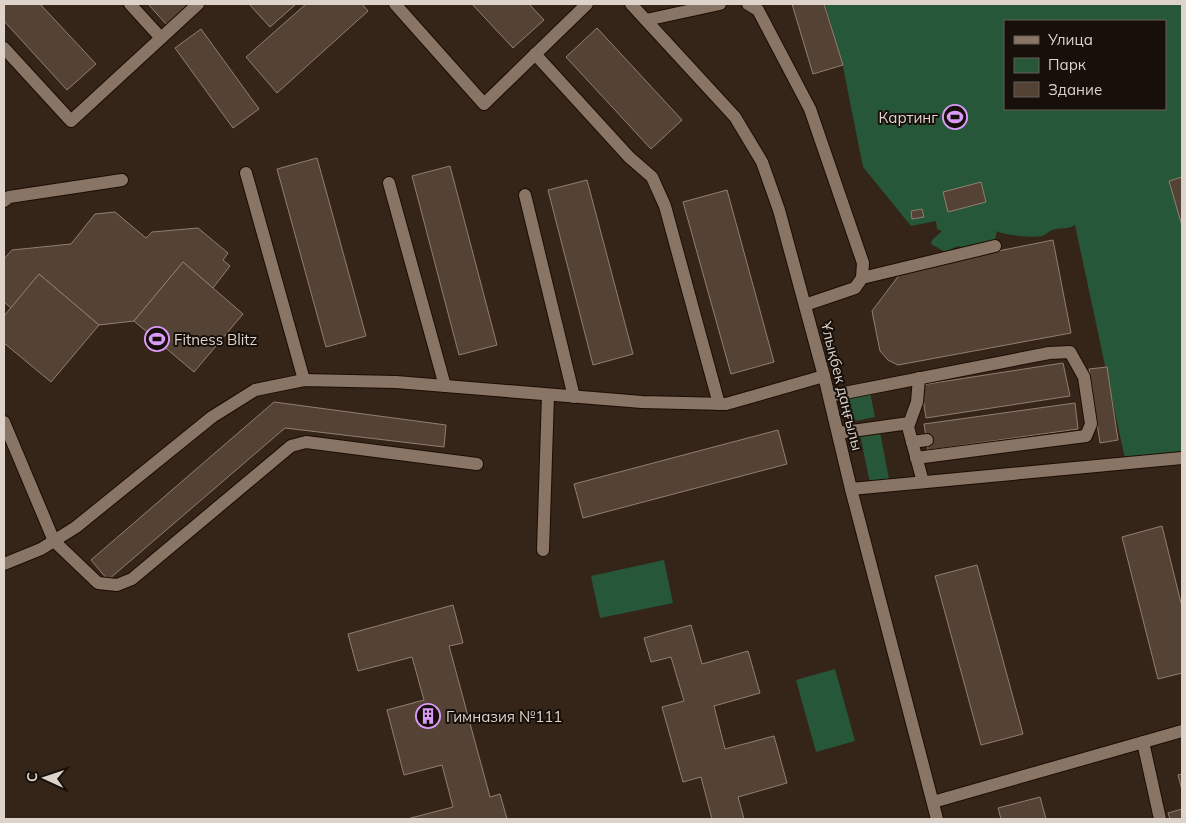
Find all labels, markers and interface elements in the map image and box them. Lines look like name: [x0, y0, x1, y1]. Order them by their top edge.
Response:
legend: [1004, 20, 1166, 110]
text: Улица: [1047, 30, 1093, 49]
text: Парк: [1048, 55, 1087, 74]
text: Здание: [1048, 80, 1102, 99]
sports icon: Картинг: [942, 104, 968, 130]
place label: Картинг: [878, 108, 938, 127]
street label: Ұлықбек даңғылы: [817, 319, 867, 452]
sports icon: Fitness Blitz: [144, 326, 170, 352]
place label: Fitness Blitz: [174, 330, 258, 349]
building icon: Гимназия №111: [415, 703, 441, 729]
place label: Гимназия №111: [446, 707, 562, 726]
north arrow: [20, 753, 70, 803]
text: С: [23, 772, 41, 783]

